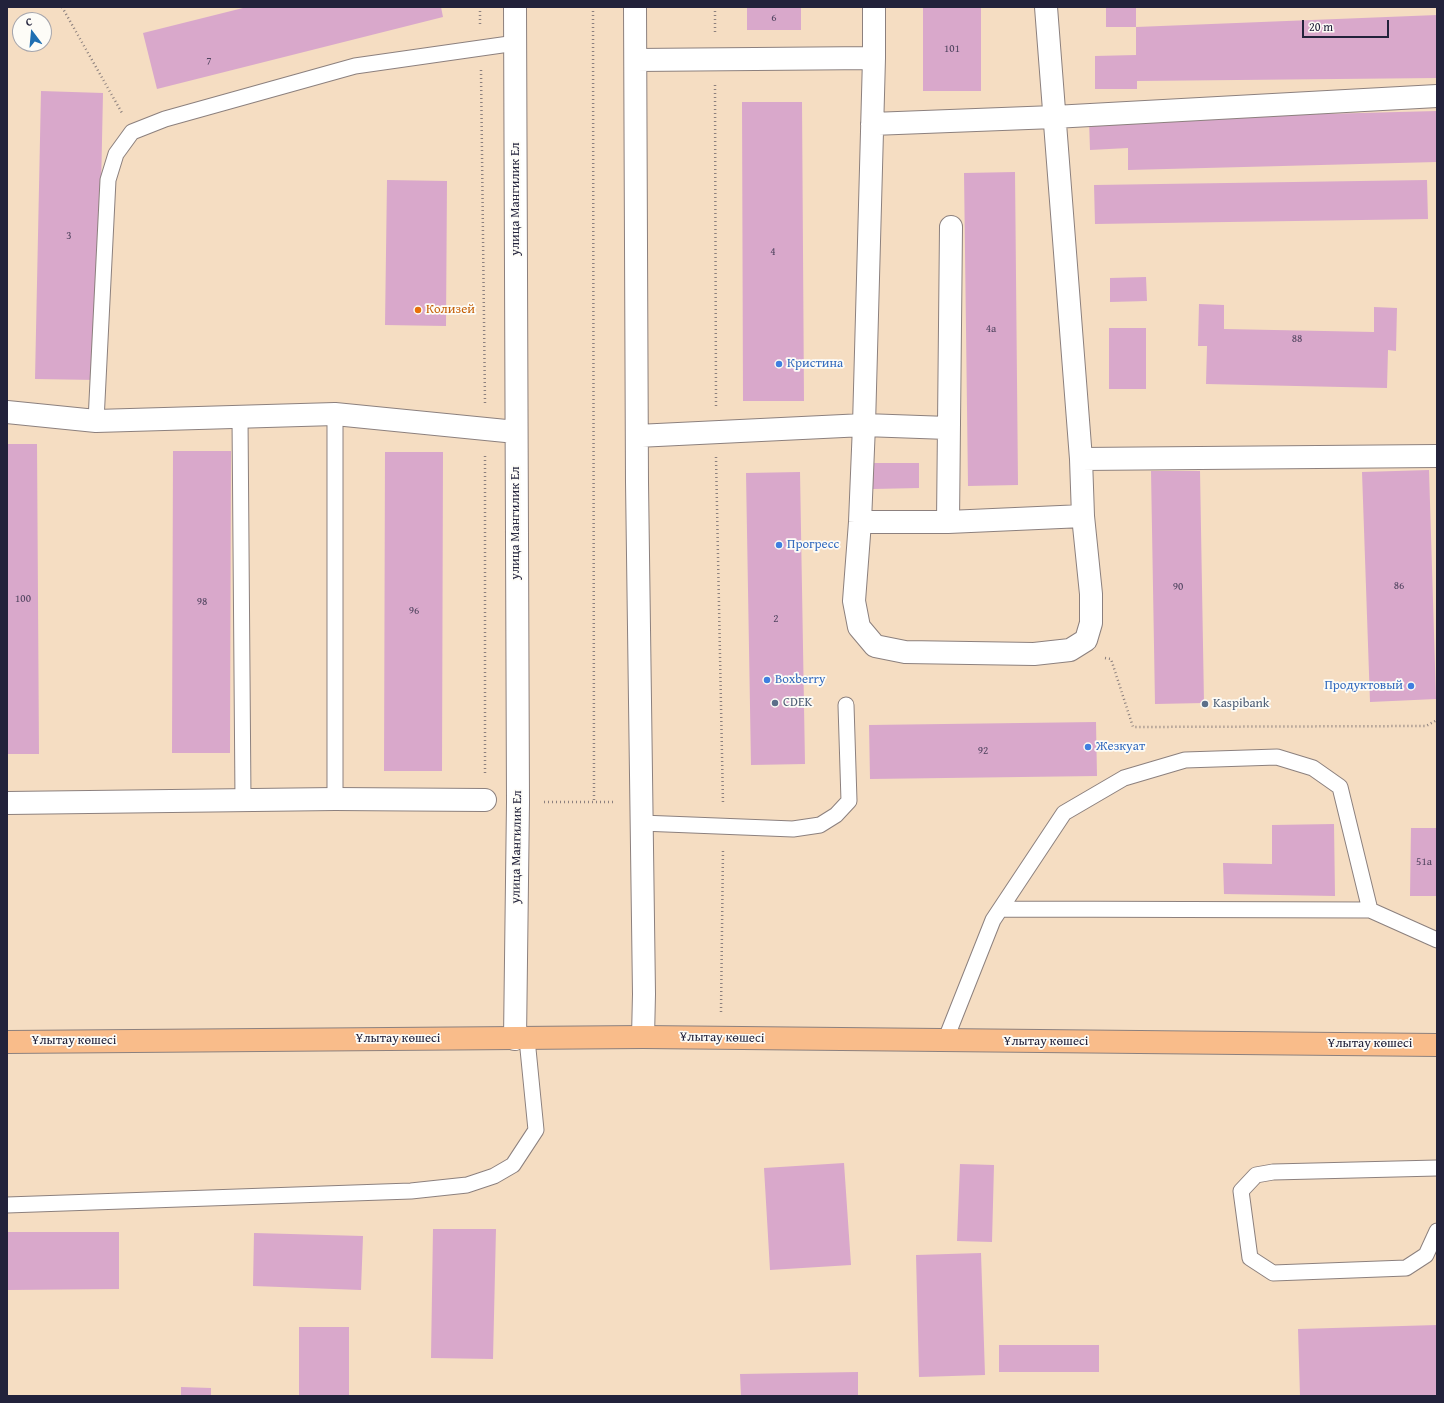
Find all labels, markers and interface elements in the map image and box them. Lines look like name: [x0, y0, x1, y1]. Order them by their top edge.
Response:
house number: 6: [771, 11, 777, 25]
north arrow: [12, 12, 52, 52]
scale bar: [1304, 12, 1391, 38]
text: С: [24, 13, 34, 30]
text: 20 m: [1309, 18, 1333, 35]
house number: 101: [944, 42, 960, 56]
house number: 7: [206, 54, 212, 68]
street label: улица Мангилик Ел: [508, 142, 524, 256]
house number: 3: [66, 229, 72, 243]
house number: 4: [770, 245, 776, 259]
place label: Колизей: [426, 302, 475, 318]
marker: Колизей: [413, 305, 423, 315]
house number: 4а: [986, 322, 996, 336]
house number: 88: [1292, 332, 1302, 346]
place label: Кристина: [787, 356, 843, 372]
marker: Кристина: [774, 359, 784, 369]
street label: улица Мангилик Ел: [508, 466, 524, 580]
place label: Прогресс: [787, 537, 839, 553]
marker: Прогресс: [774, 540, 784, 550]
house number: 86: [1394, 579, 1404, 593]
house number: 90: [1173, 580, 1183, 594]
house number: 100: [15, 592, 31, 606]
house number: 98: [197, 595, 207, 609]
house number: 96: [409, 604, 419, 618]
house number: 2: [773, 612, 779, 626]
place label: Boxberry: [775, 672, 825, 688]
marker: Boxberry: [762, 675, 772, 685]
place label: Продуктовый: [1324, 678, 1403, 694]
marker: Продуктовый: [1406, 681, 1416, 691]
place label: CDEK: [783, 695, 812, 711]
place label: Kaspibank: [1213, 696, 1269, 712]
marker: CDEK: [770, 698, 780, 708]
marker: Kaspibank: [1200, 699, 1210, 709]
place label: Жезкуат: [1096, 739, 1145, 755]
marker: Жезкуат: [1083, 742, 1093, 752]
house number: 92: [978, 744, 988, 758]
street label: улица Мангилик Ел: [508, 790, 526, 904]
house number: 51а: [1416, 855, 1432, 869]
street label: Ұлытау көшесі: [679, 1029, 765, 1047]
street label: Ұлытау көшесі: [356, 1031, 440, 1047]
street label: Ұлытау көшесі: [32, 1033, 116, 1049]
street label: Ұлытау көшесі: [1004, 1034, 1088, 1050]
street label: Ұлытау көшесі: [1328, 1036, 1412, 1052]

